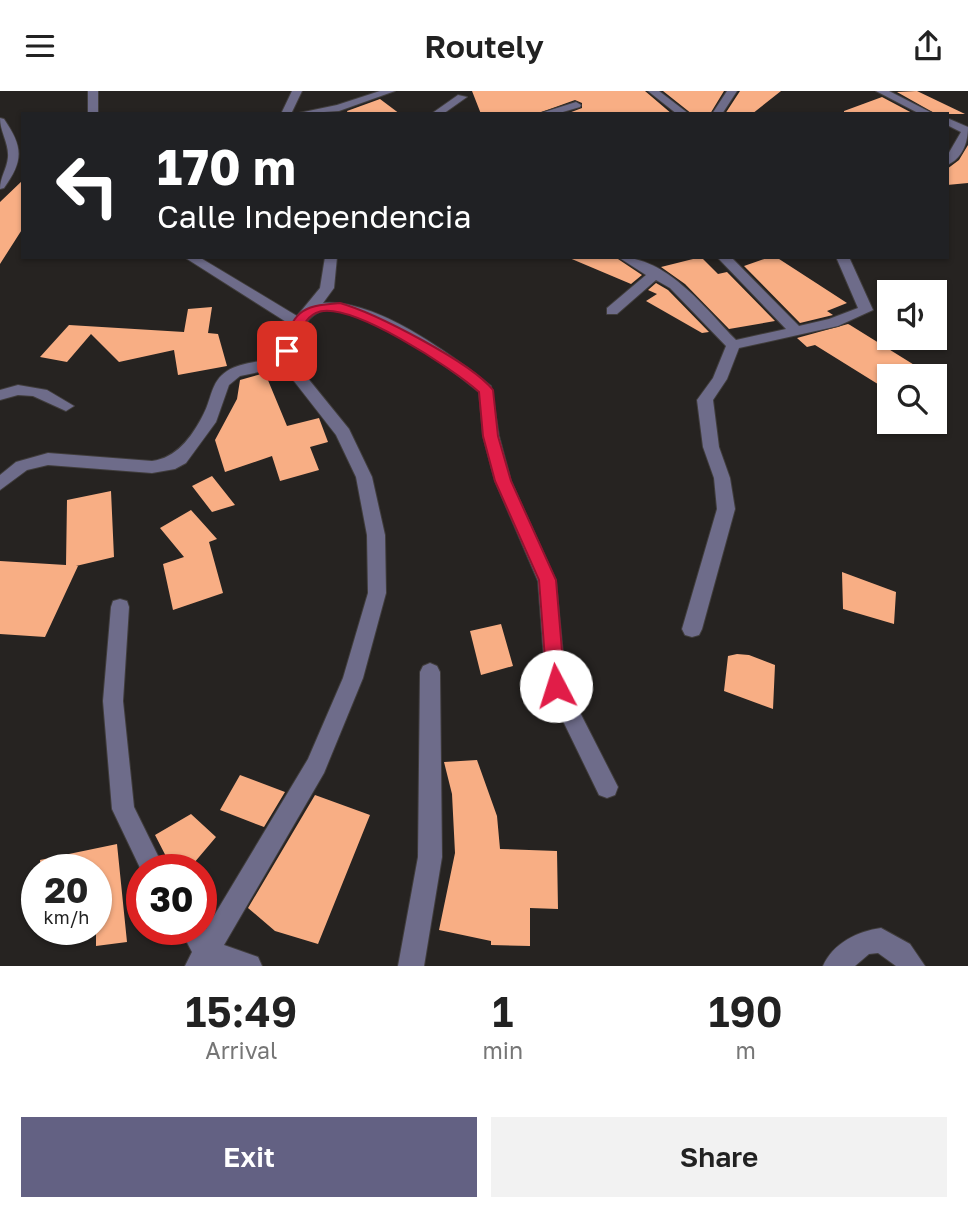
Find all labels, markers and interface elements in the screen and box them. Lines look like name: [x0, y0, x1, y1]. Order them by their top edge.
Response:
icon: menu: [21, 27, 59, 65]
text: Routely: [424, 27, 544, 65]
icon: share: [909, 27, 947, 65]
text: 170 m: [157, 137, 296, 196]
icon: left: [42, 140, 133, 231]
text: Calle Independencia: [157, 197, 471, 235]
map controls: [877, 280, 947, 434]
button: sound: [877, 280, 947, 350]
pin: [257, 321, 317, 381]
icon: arrive: [268, 332, 306, 370]
button: search: [877, 364, 947, 434]
position arrow: [519, 649, 593, 723]
speed limit sign: 30: [126, 854, 217, 945]
text: 20: [44, 869, 89, 911]
text: km/h: [44, 906, 89, 928]
text: 15:49: [185, 986, 297, 1036]
text: 1: [492, 986, 513, 1036]
text: 190: [708, 986, 783, 1036]
text: Arrival: [205, 1036, 277, 1064]
text: min: [483, 1036, 523, 1064]
text: m: [735, 1036, 756, 1064]
button: Exit: [21, 1117, 477, 1197]
button: Share: [491, 1117, 947, 1197]

